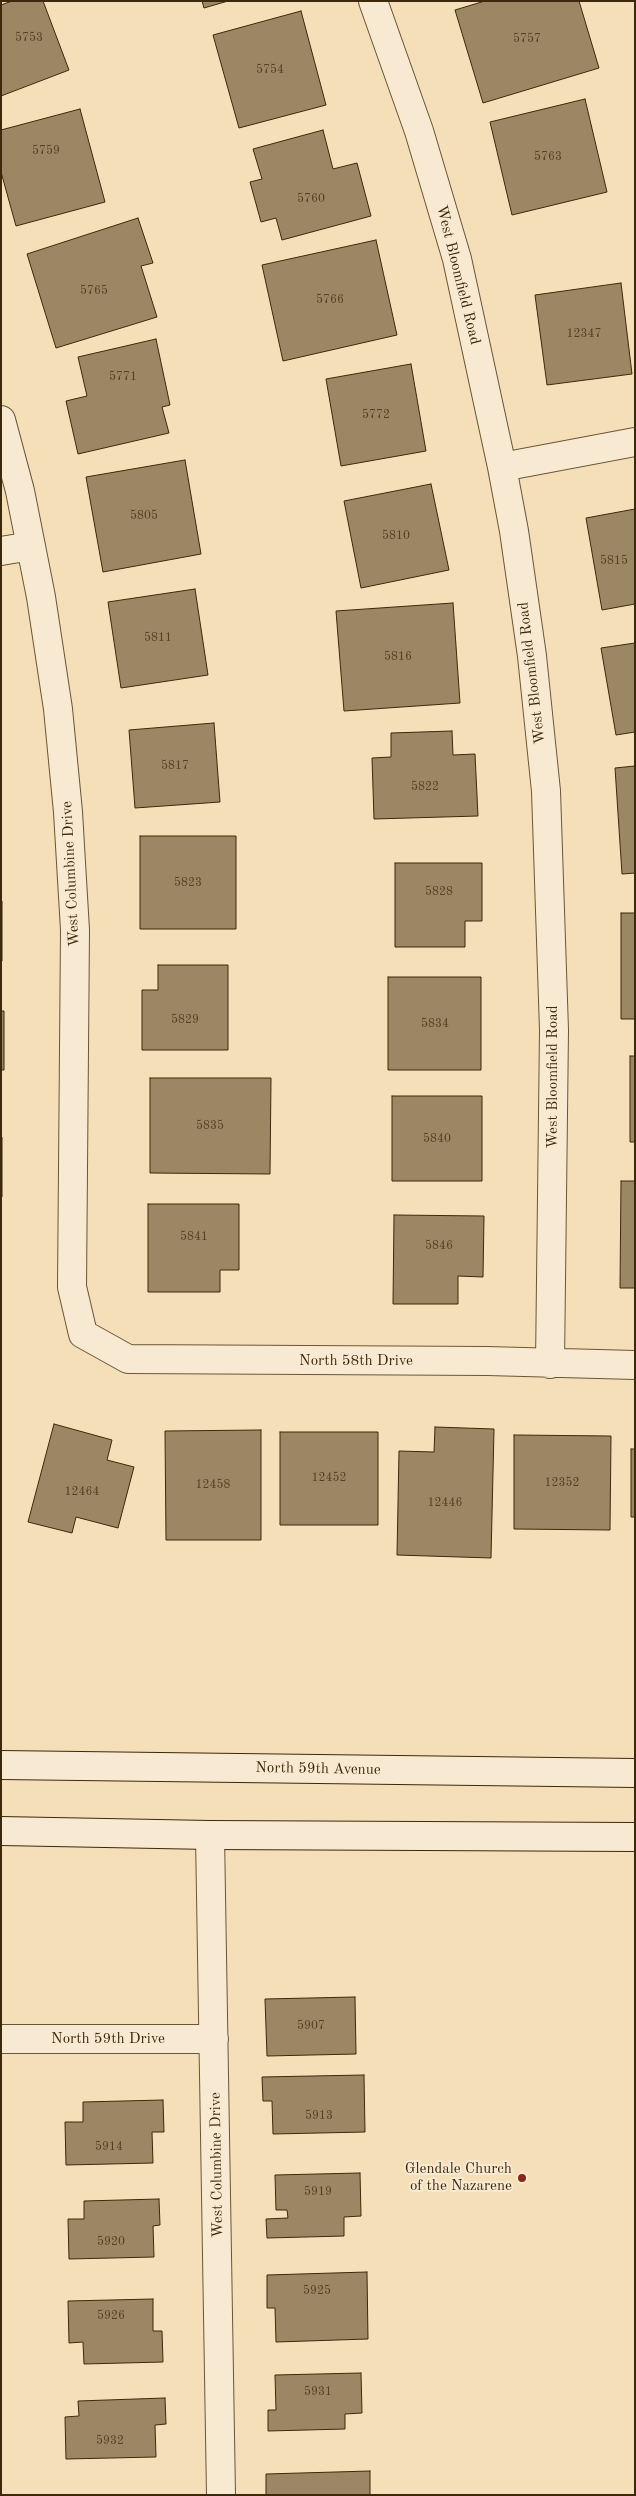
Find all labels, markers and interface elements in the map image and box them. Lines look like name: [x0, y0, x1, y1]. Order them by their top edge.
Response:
house number: 5753: [15, 31, 43, 45]
house number: 5757: [513, 32, 541, 46]
house number: 5754: [256, 63, 284, 77]
house number: 5759: [32, 144, 60, 158]
house number: 5763: [534, 150, 562, 164]
house number: 5760: [297, 192, 325, 206]
street label: West Bloomfield Road: [432, 203, 484, 347]
house number: 5765: [80, 284, 108, 298]
house number: 5766: [316, 293, 344, 307]
house number: 12347: [567, 327, 601, 341]
house number: 5771: [109, 370, 137, 384]
house number: 5772: [362, 408, 390, 422]
house number: 5805: [130, 509, 158, 523]
house number: 5810: [382, 529, 410, 543]
house number: 5815: [600, 554, 628, 568]
street label: West Bloomfield Road: [514, 601, 550, 745]
house number: 5811: [144, 631, 172, 645]
house number: 5816: [384, 650, 412, 664]
house number: 5817: [161, 759, 189, 773]
house number: 5822: [411, 780, 439, 794]
street label: West Columbine Drive: [58, 801, 84, 947]
house number: 5823: [174, 876, 202, 890]
house number: 5828: [425, 885, 453, 899]
street label: West Bloomfield Road: [544, 1006, 562, 1148]
house number: 5829: [171, 1013, 199, 1027]
house number: 5834: [421, 1017, 449, 1031]
house number: 5835: [196, 1119, 224, 1133]
house number: 5840: [423, 1132, 451, 1146]
house number: 5841: [180, 1230, 208, 1244]
house number: 5846: [425, 1239, 453, 1253]
street label: North 58th Drive: [299, 1352, 413, 1370]
house number: 12452: [312, 1471, 346, 1485]
house number: 12352: [545, 1476, 579, 1490]
house number: 12458: [196, 1478, 230, 1492]
house number: 12464: [65, 1485, 99, 1499]
house number: 12446: [428, 1496, 462, 1510]
street label: North 59th Avenue: [255, 1759, 381, 1779]
house number: 5907: [297, 2019, 325, 2033]
street label: North 59th Drive: [51, 2030, 165, 2048]
street label: West Columbine Drive: [207, 2092, 227, 2238]
house number: 5913: [305, 2109, 333, 2123]
house number: 5914: [95, 2140, 123, 2154]
place label: Glendale Church of the Nazarene: [405, 2160, 512, 2195]
marker: Glendale Church of the Nazarene: [516, 2172, 528, 2184]
house number: 5919: [304, 2185, 332, 2199]
house number: 5920: [97, 2235, 125, 2249]
house number: 5925: [303, 2284, 331, 2298]
house number: 5926: [97, 2309, 125, 2323]
house number: 5931: [304, 2385, 332, 2399]
house number: 5932: [96, 2434, 124, 2448]

